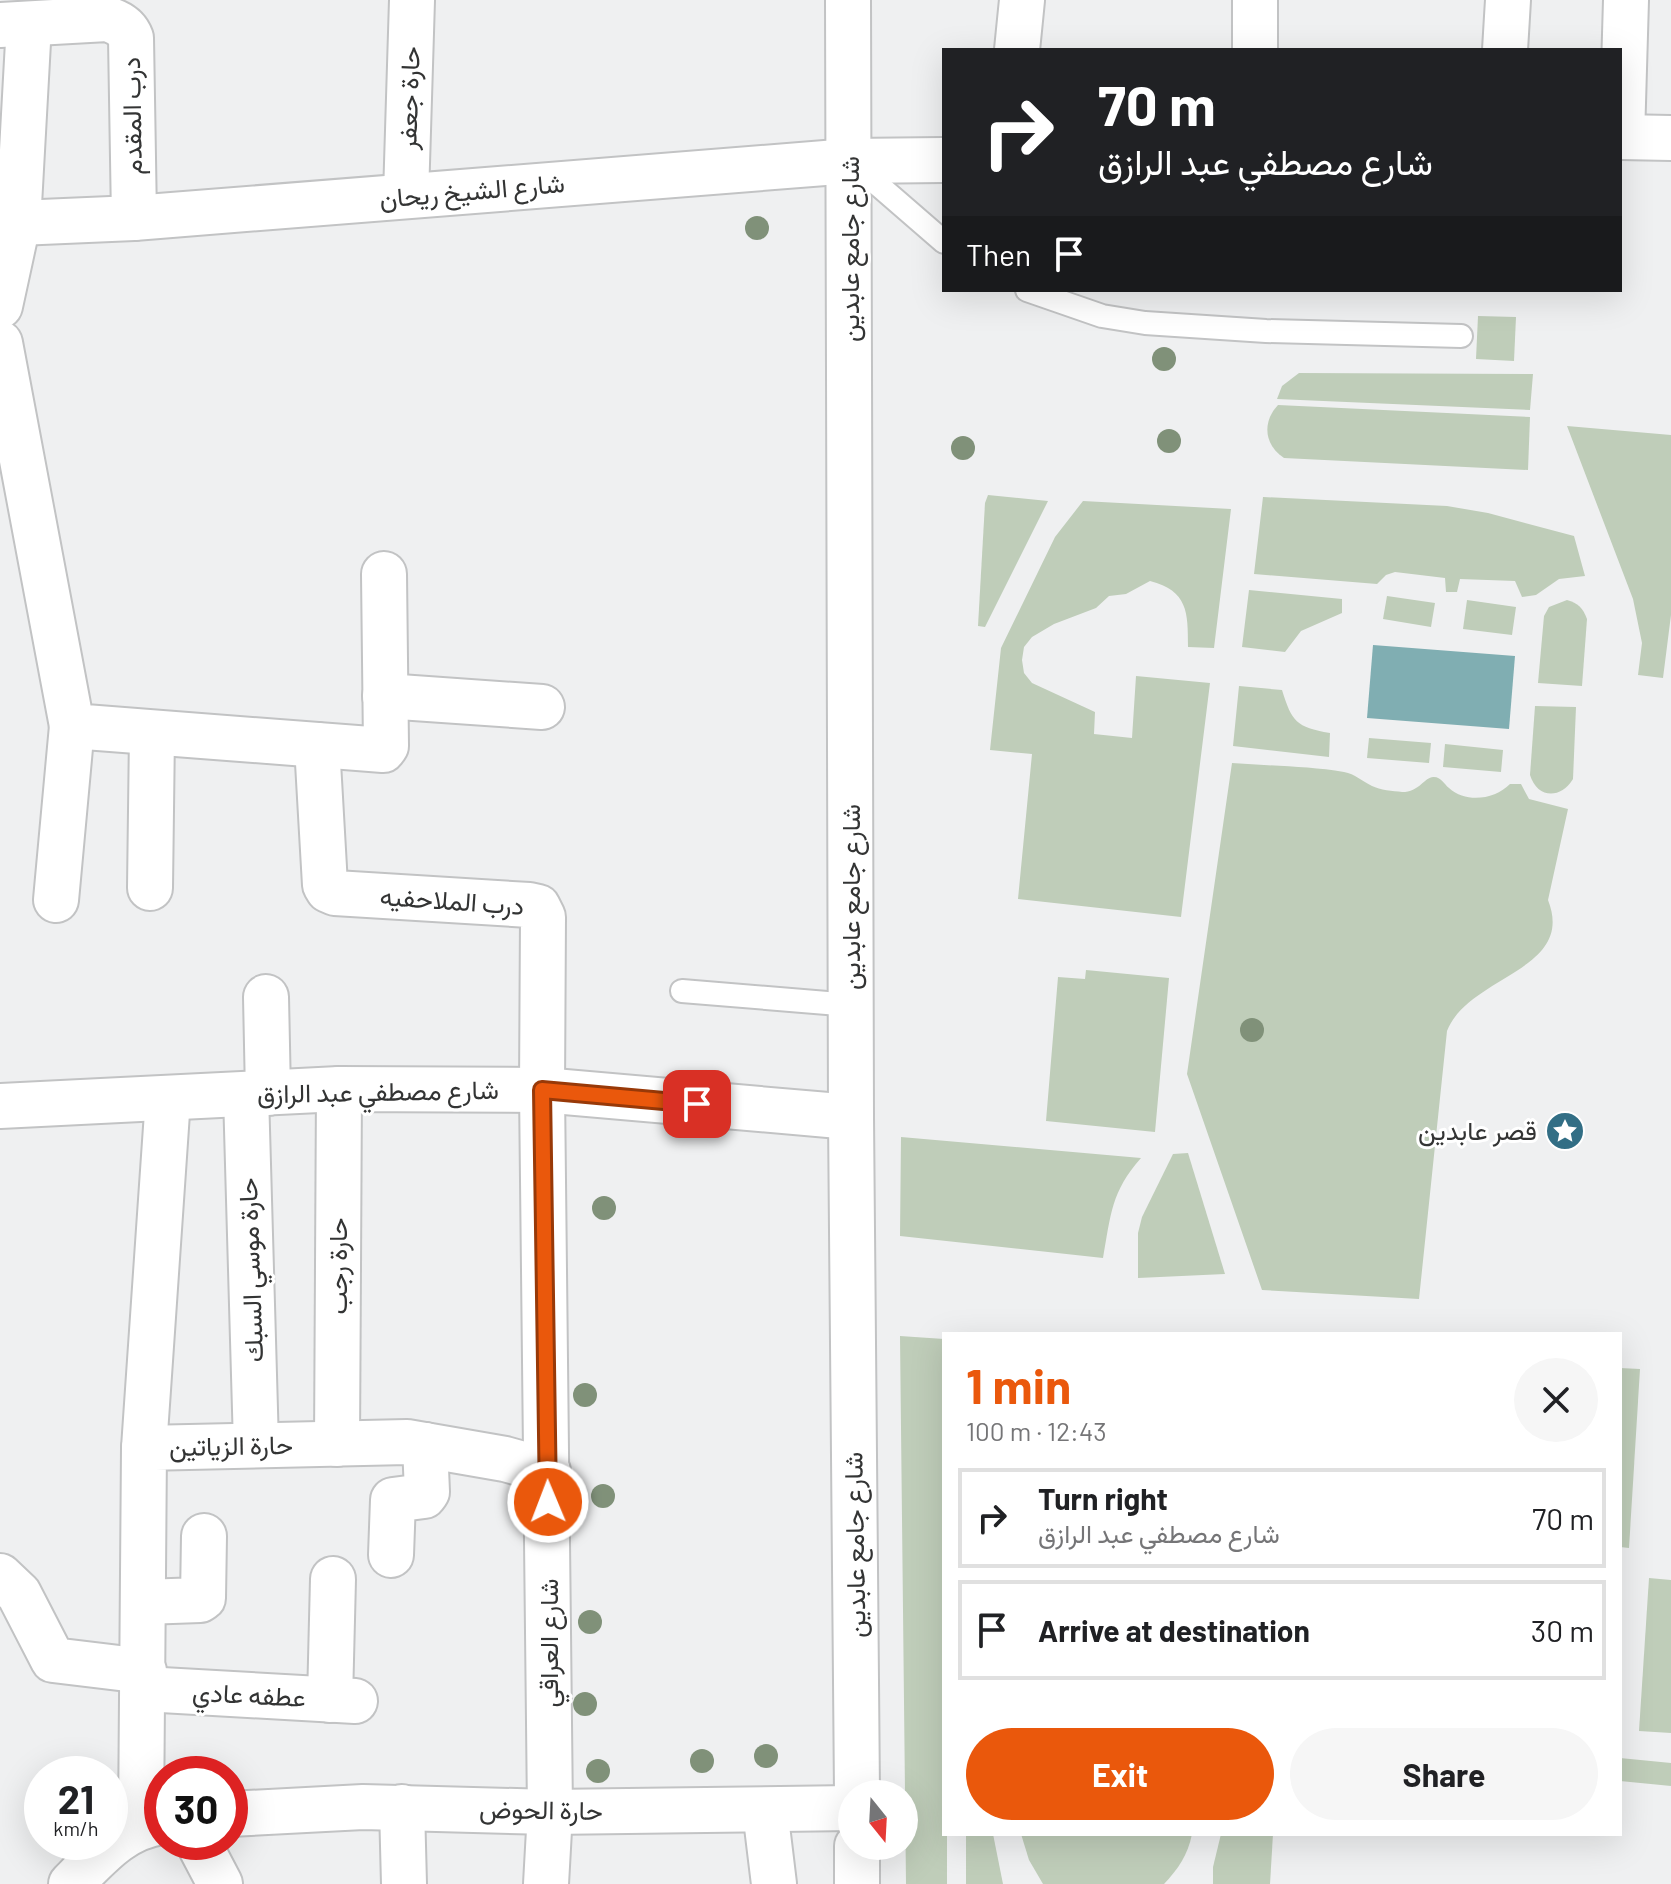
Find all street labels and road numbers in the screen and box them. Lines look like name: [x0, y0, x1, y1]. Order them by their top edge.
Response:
street label: حارة جعفر: [390, 46, 427, 151]
street label: درب المقدم: [114, 57, 150, 175]
street label: شارع جامع عابدين: [833, 156, 868, 342]
street label: شارع الشيخ ريحان: [378, 166, 566, 217]
street label: شارع جامع عابدين: [834, 804, 869, 990]
street label: درب الملاحفيه: [379, 879, 525, 922]
street label: شارع مصطفي عبد الرازق: [257, 1073, 499, 1115]
street label: حارة موسي السبك: [231, 1177, 275, 1363]
street label: حارة رجب: [321, 1218, 354, 1314]
street label: حارة الزياتين: [169, 1428, 293, 1463]
street label: شارع جامع عابدين: [836, 1452, 875, 1638]
street label: شارع العراقي: [532, 1579, 570, 1707]
street label: عطفه عادي: [191, 1675, 307, 1719]
street label: حارة الحوض: [479, 1792, 603, 1827]

